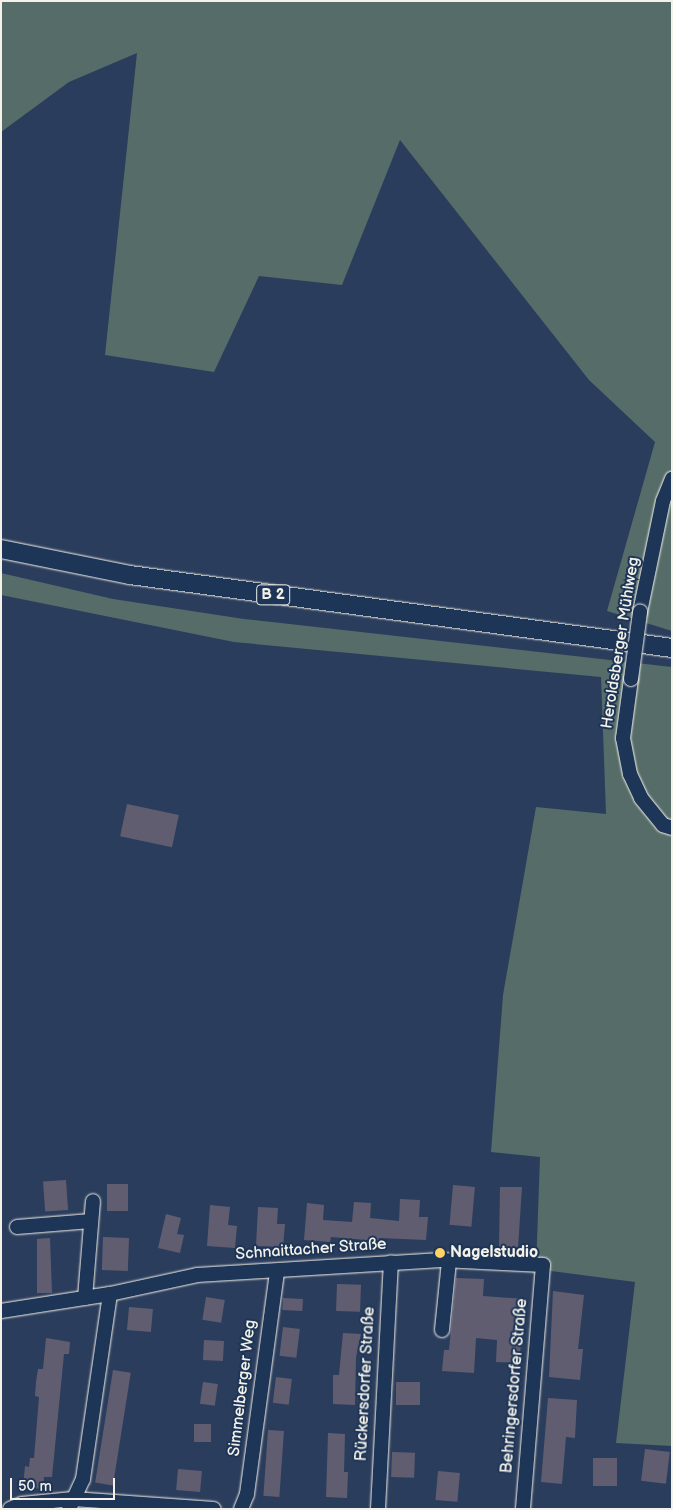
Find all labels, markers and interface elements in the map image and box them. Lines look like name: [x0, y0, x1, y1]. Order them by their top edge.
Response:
street label: Heroldsberger Mühlweg: [598, 556, 644, 730]
road number: B 2: [256, 582, 290, 608]
street label: Schnaittacher Straße: [235, 1235, 387, 1265]
place label: Nagelstudio: [450, 1243, 538, 1263]
marker: Nagelstudio: [434, 1247, 446, 1259]
street label: Behringersdorfer Straße: [498, 1298, 532, 1474]
street label: Rückersdorfer Straße: [352, 1306, 380, 1462]
street label: Simmelberger Weg: [225, 1318, 261, 1458]
scale bar: [12, 1468, 118, 1500]
text: 50 m: [18, 1477, 52, 1496]

